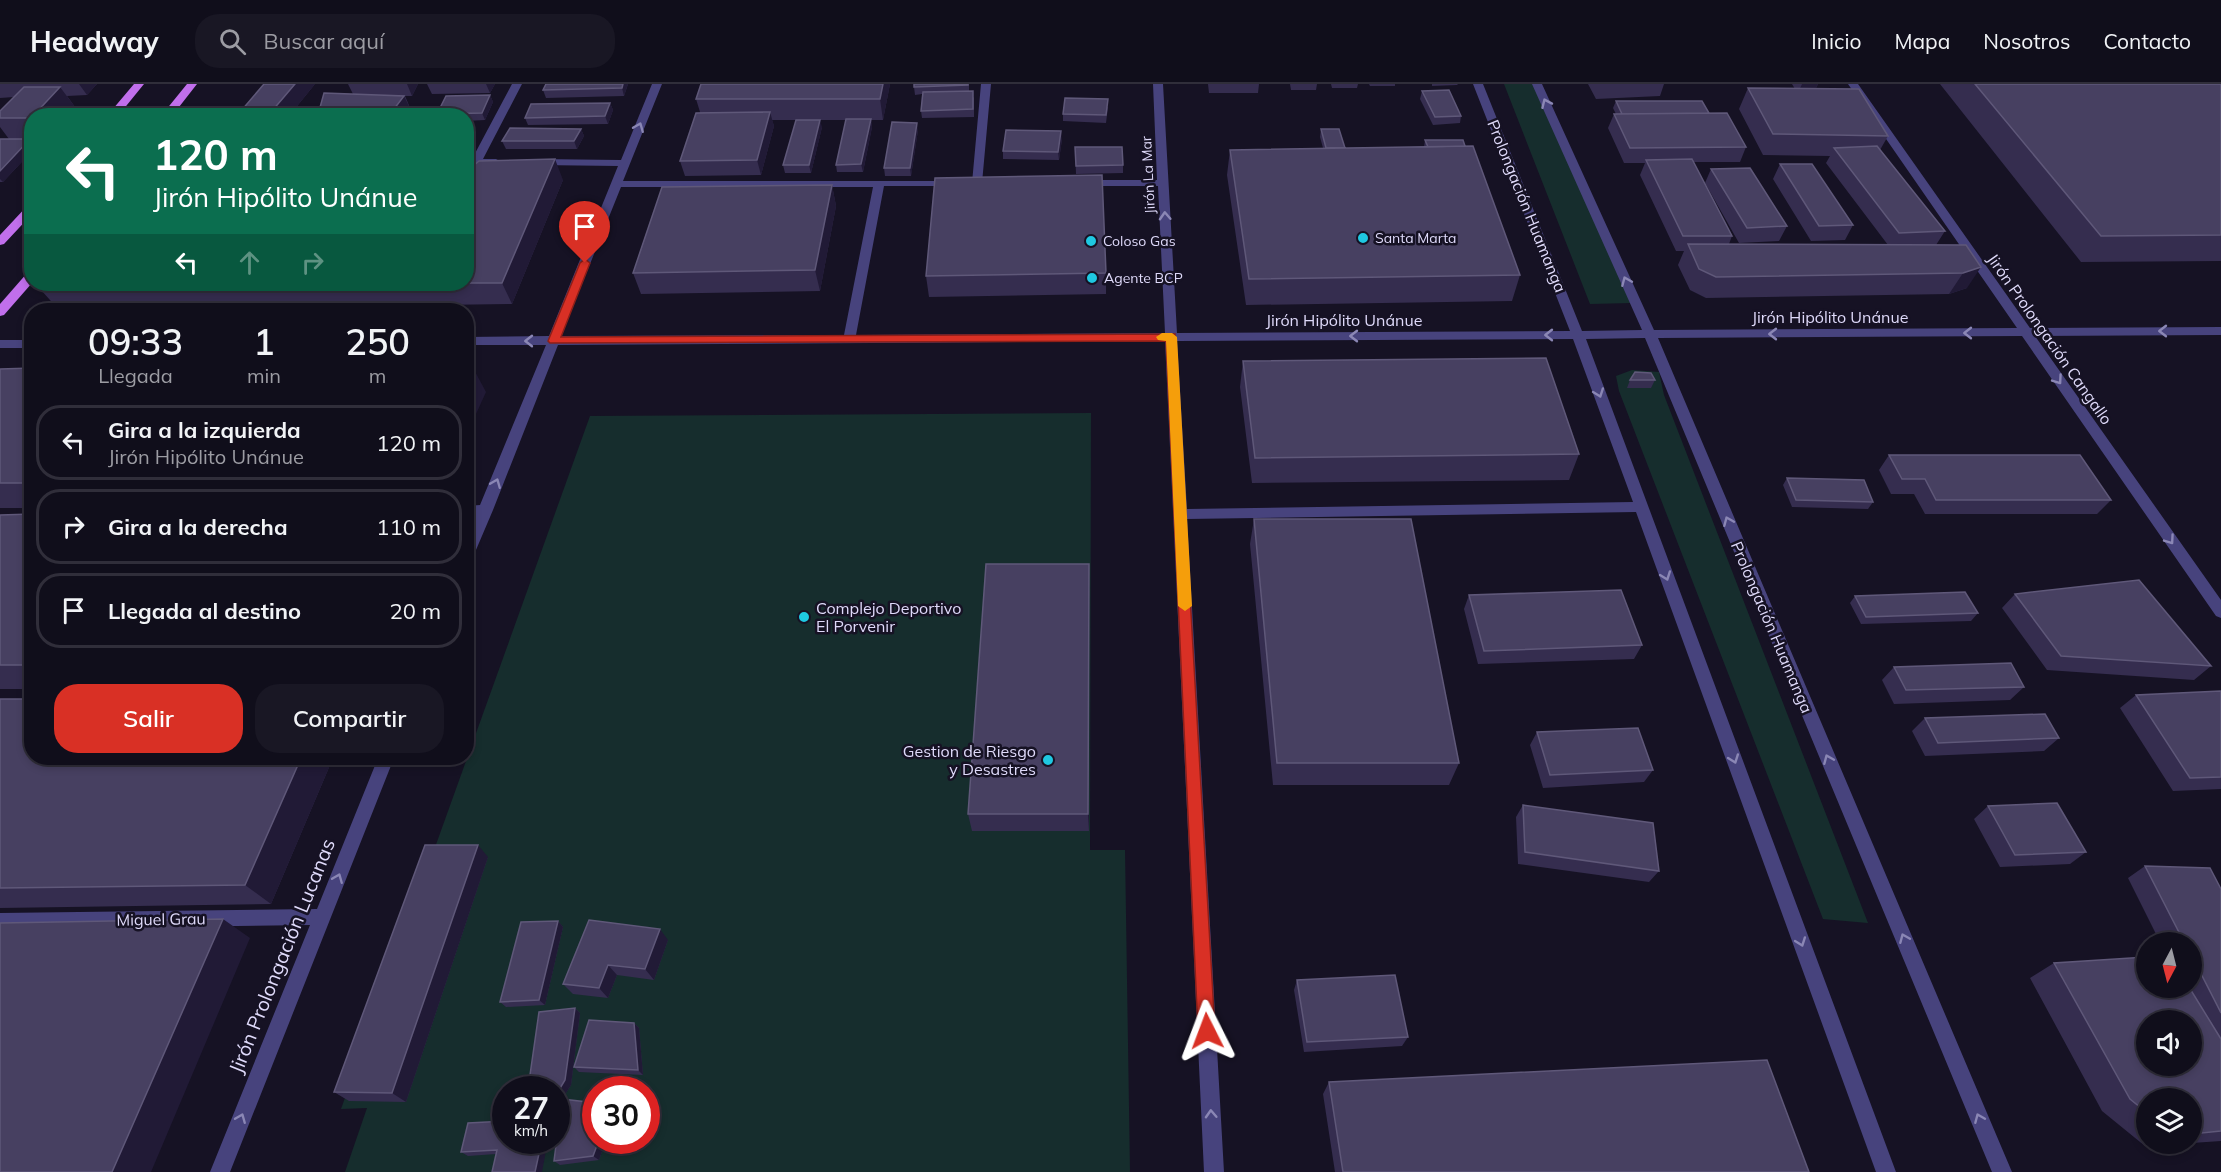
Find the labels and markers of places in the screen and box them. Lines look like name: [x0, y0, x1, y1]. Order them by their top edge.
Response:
pin: [559, 201, 610, 263]
place label: Santa Marta: [1375, 229, 1456, 247]
marker: Santa Marta: [1356, 231, 1370, 245]
place label: Coloso Gas: [1103, 232, 1176, 250]
marker: Coloso Gas: [1084, 234, 1098, 248]
place label: Agente BCP: [1104, 269, 1183, 287]
marker: Agente BCP: [1085, 271, 1099, 285]
place label: Complejo Deportivo El Porvenir: [816, 598, 961, 636]
marker: Complejo Deportivo El Porvenir: [797, 610, 811, 624]
place label: Gestion de Riesgo y Desastres: [903, 741, 1036, 779]
marker: Gestion de Riesgo y Desastres: [1041, 753, 1055, 767]

